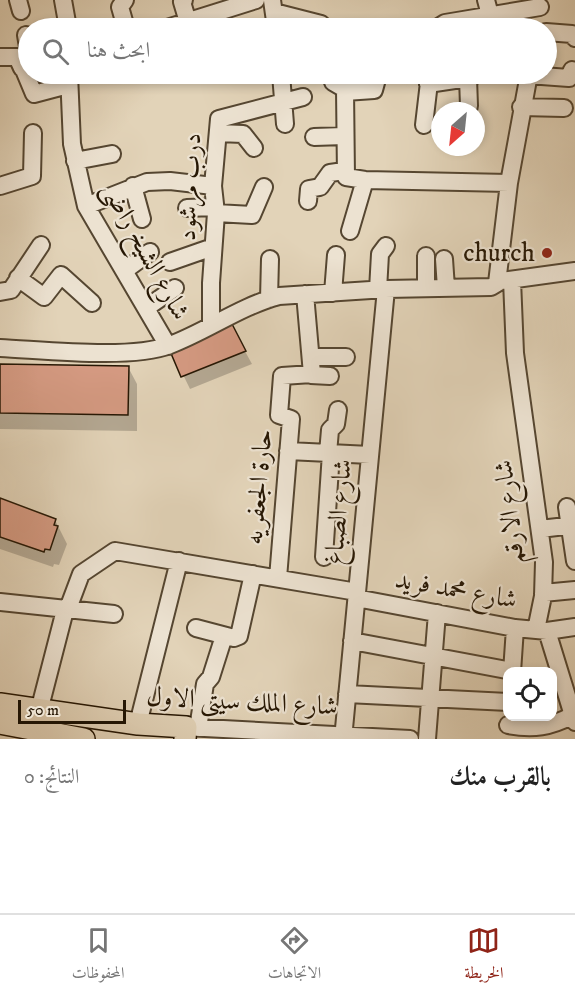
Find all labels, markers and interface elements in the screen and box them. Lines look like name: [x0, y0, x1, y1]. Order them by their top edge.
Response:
search box: [18, 18, 557, 84]
icon: search: [39, 35, 72, 68]
text: ابحث هنا: [87, 37, 150, 64]
north arrow: [431, 102, 485, 156]
street label: درب مرشود: [171, 132, 209, 242]
street label: شارع الشيخ راضى: [88, 176, 197, 329]
place label: church: [463, 237, 535, 270]
marker: church: [540, 246, 554, 260]
street label: حارة الجعفريه: [238, 428, 280, 546]
street label: شارع الارقم: [487, 457, 540, 566]
street label: شارع الصباغ: [318, 458, 364, 567]
street label: شارع محمد فريد: [392, 563, 520, 621]
map controls: [503, 667, 557, 721]
button: locate: [503, 667, 557, 721]
street label: شارع الملك سيتى الاول: [145, 681, 338, 727]
scale bar: [18, 697, 126, 724]
text: 50 m: [27, 700, 59, 720]
text: بالقرب منك: [449, 761, 551, 794]
text: النتائج: 0: [24, 765, 79, 790]
tab: المحفوظات: [72, 924, 124, 988]
tab: الاتجاهات: [268, 924, 321, 988]
tab: الخريطة: [464, 924, 503, 988]

